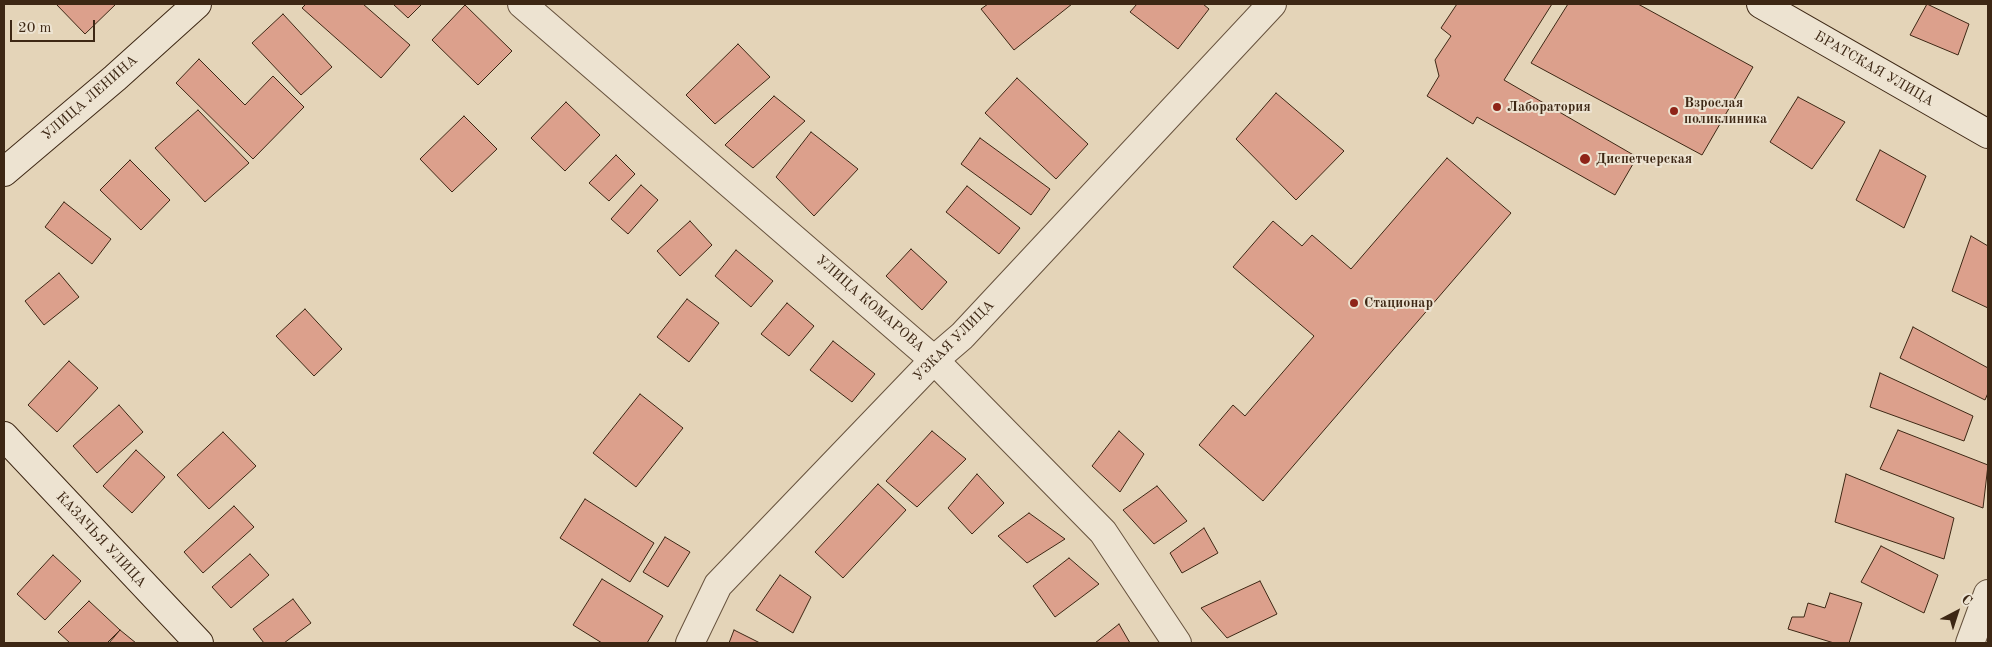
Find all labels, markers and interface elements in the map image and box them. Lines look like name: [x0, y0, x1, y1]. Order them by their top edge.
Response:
scale bar: [12, 10, 98, 42]
text: 20 m: [18, 21, 52, 36]
street label: БРАТСКАЯ УЛИЦА: [1811, 28, 1937, 110]
street label: УЛИЦА ЛЕНИНА: [39, 52, 141, 144]
place label: Взрослая поликлиника: [1684, 95, 1767, 128]
place label: Лаборатория: [1507, 99, 1591, 115]
marker: Лаборатория: [1491, 101, 1503, 113]
marker: Взрослая поликлиника: [1668, 105, 1680, 117]
place label: Диспетчерская: [1596, 151, 1692, 167]
marker: Диспетчерская: [1578, 152, 1592, 166]
street label: УЛИЦА КОМАРОВА: [812, 252, 928, 356]
place label: Стационар: [1364, 295, 1433, 311]
street label: УЗКАЯ УЛИЦА: [910, 297, 998, 385]
marker: Стационар: [1348, 297, 1360, 309]
street label: КАЗАЧЬЯ УЛИЦА: [52, 489, 150, 591]
north arrow: [1932, 587, 1982, 637]
text: С: [1959, 592, 1975, 609]

